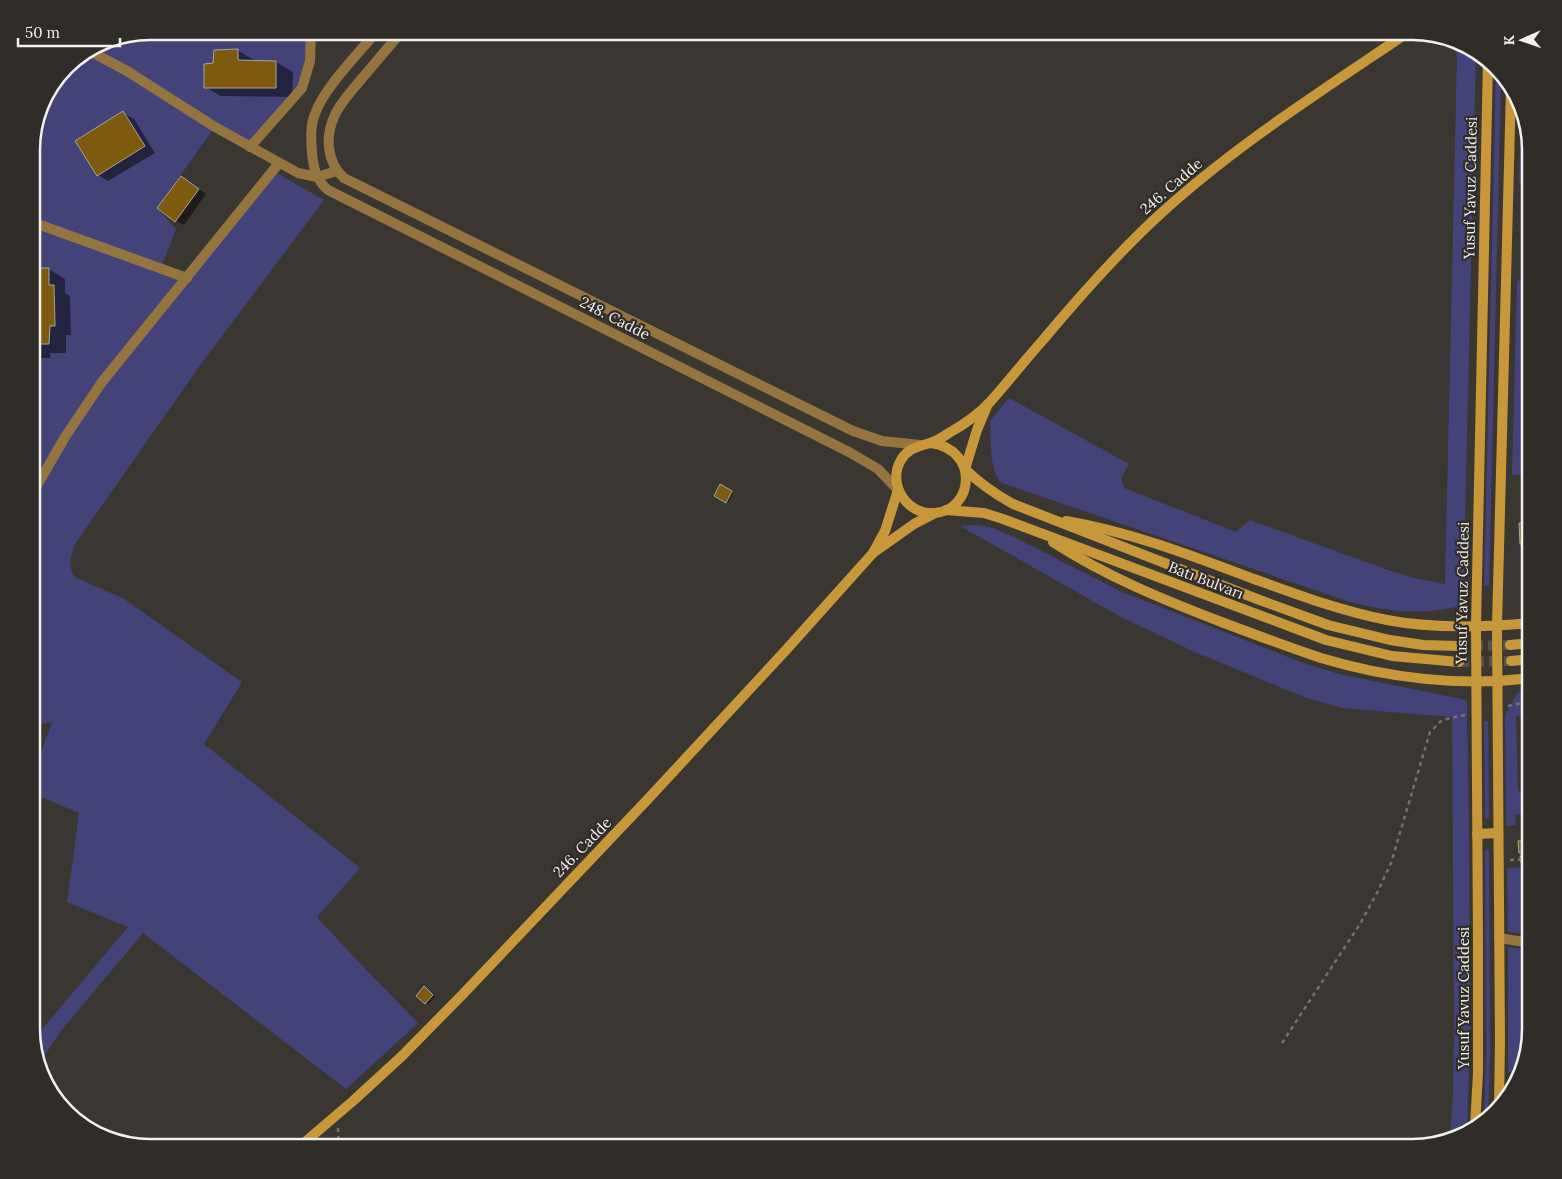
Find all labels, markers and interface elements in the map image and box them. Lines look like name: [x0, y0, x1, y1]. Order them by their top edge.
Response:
scale bar: [18, 15, 120, 47]
north arrow: [1497, 15, 1547, 65]
text: 50 m: [25, 23, 60, 42]
text: K: [1500, 35, 1518, 46]
street label: Yusuf Yavuz Caddesi: [1459, 117, 1481, 260]
street label: 246. Cadde: [1136, 154, 1206, 218]
street label: 248. Cadde: [577, 292, 653, 344]
street label: Yusuf Yavuz Caddesi: [1451, 522, 1473, 665]
street label: Batı Bulvarı: [1166, 557, 1246, 603]
street label: 246. Cadde: [549, 813, 615, 881]
street label: Yusuf Yavuz Caddesi: [1454, 927, 1473, 1070]

